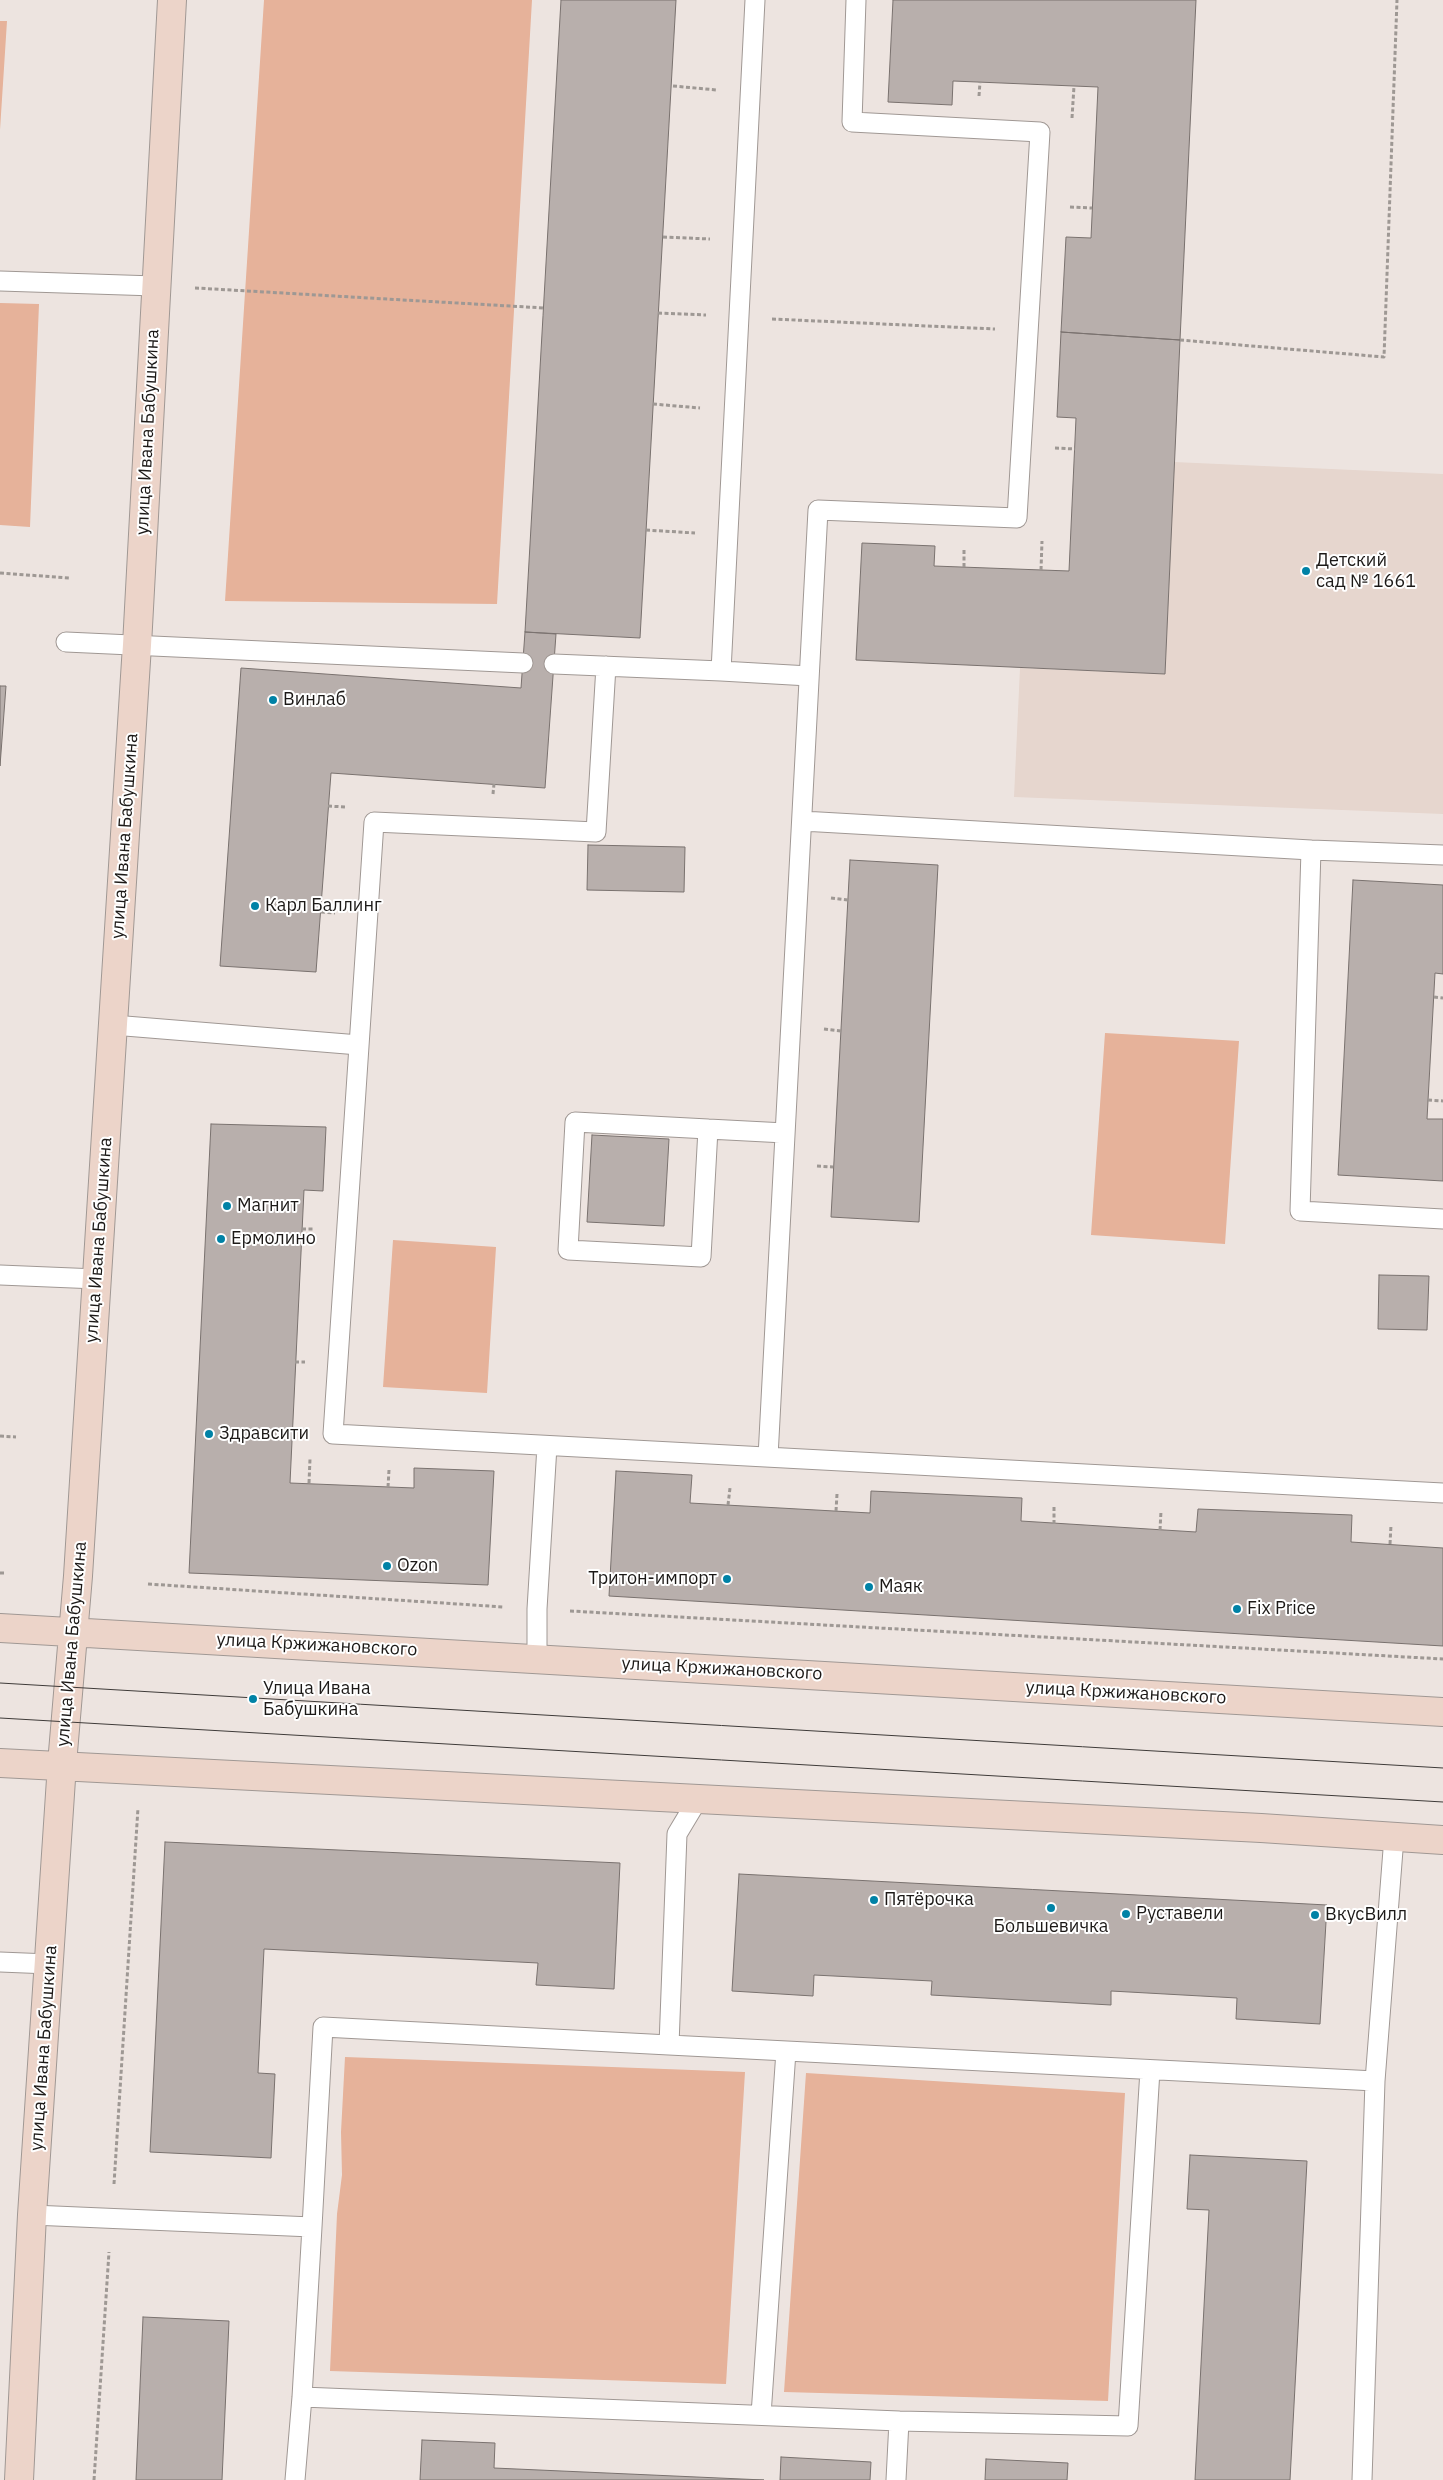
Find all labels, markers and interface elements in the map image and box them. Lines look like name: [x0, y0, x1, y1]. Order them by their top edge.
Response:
street label: улица Ивана Бабушкина: [132, 329, 164, 535]
place label: Детский сад № 1661: [1316, 550, 1416, 592]
marker: Детский сад № 1661: [1300, 565, 1312, 577]
place label: Винлаб: [283, 689, 346, 711]
marker: Винлаб: [267, 694, 279, 706]
street label: улица Ивана Бабушкина: [107, 732, 143, 940]
place label: Карл Баллинг: [265, 895, 382, 917]
marker: Карл Баллинг: [249, 900, 261, 912]
street label: улица Ивана Бабушкина: [81, 1136, 117, 1344]
place label: Магнит: [237, 1195, 299, 1217]
marker: Магнит: [221, 1200, 233, 1212]
place label: Ермолино: [231, 1228, 316, 1250]
marker: Ермолино: [215, 1233, 227, 1245]
place label: Здравсити: [219, 1423, 309, 1445]
marker: Здравсити: [203, 1428, 215, 1440]
street label: улица Ивана Бабушкина: [52, 1540, 92, 1748]
place label: Ozon: [397, 1555, 438, 1577]
marker: Ozon: [381, 1560, 393, 1572]
place label: Тритон-импорт: [588, 1568, 717, 1590]
marker: Тритон-импорт: [721, 1573, 733, 1585]
place label: Маяк: [879, 1576, 923, 1598]
marker: Маяк: [863, 1581, 875, 1593]
place label: Fix Price: [1247, 1598, 1316, 1620]
marker: Fix Price: [1231, 1603, 1243, 1615]
street label: улица Кржижановского: [216, 1629, 418, 1661]
street label: улица Кржижановского: [621, 1653, 823, 1685]
street label: улица Кржижановского: [1025, 1677, 1227, 1709]
place label: Улица Ивана Бабушкина: [263, 1678, 370, 1720]
marker: Улица Ивана Бабушкина: [247, 1693, 259, 1705]
place label: Пятёрочка: [884, 1889, 974, 1911]
marker: Пятёрочка: [868, 1894, 880, 1906]
marker: Большевичка: [1045, 1902, 1057, 1914]
place label: Руставели: [1136, 1903, 1224, 1925]
place label: ВкусВилл: [1325, 1904, 1407, 1926]
marker: Руставели: [1120, 1908, 1132, 1920]
marker: ВкусВилл: [1309, 1909, 1321, 1921]
place label: Большевичка: [994, 1916, 1108, 1938]
street label: улица Ивана Бабушкина: [26, 1944, 62, 2152]

